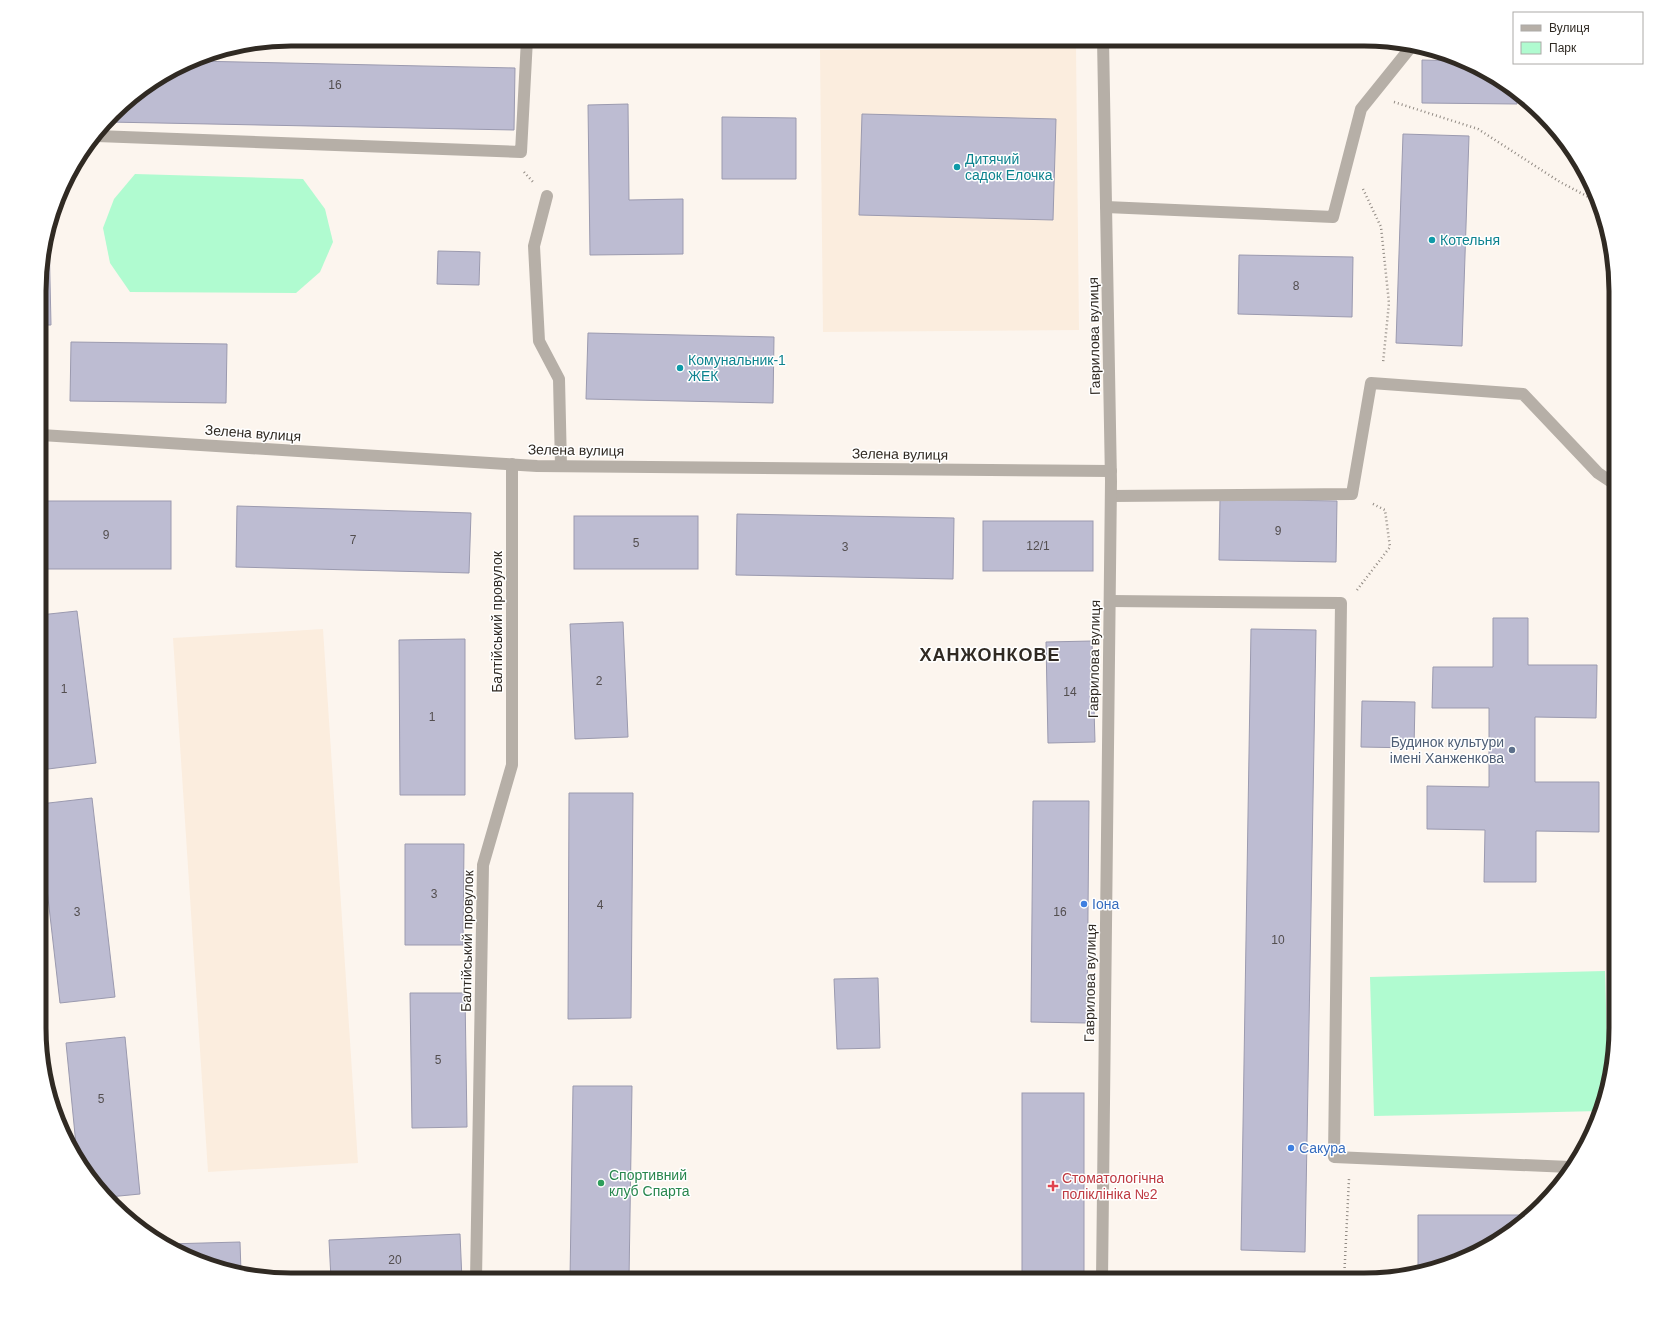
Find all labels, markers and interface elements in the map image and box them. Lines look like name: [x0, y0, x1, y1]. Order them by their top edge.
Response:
legend: [1513, 12, 1643, 64]
text: Вулиця: [1549, 21, 1590, 35]
text: Парк: [1549, 41, 1577, 55]
house number: 16: [328, 78, 342, 92]
place label: Дитячий садок Елочка: [965, 151, 1053, 183]
marker: Дитячий садок Елочка: [952, 162, 962, 172]
place label: Котельня: [1440, 232, 1500, 248]
marker: Котельня: [1427, 235, 1437, 245]
street label: Гаврилова вулиця: [1085, 277, 1103, 395]
house number: 8: [1293, 279, 1300, 293]
place label: Комунальник-1 ЖЕК: [688, 352, 786, 384]
marker: Комунальник-1 ЖЕК: [675, 363, 685, 373]
street label: Зелена вулиця: [204, 422, 302, 444]
street label: Зелена вулиця: [528, 441, 624, 459]
street label: Зелена вулиця: [852, 445, 948, 463]
house number: 9: [1275, 524, 1282, 538]
house number: 9: [103, 528, 110, 542]
house number: 7: [350, 533, 357, 547]
house number: 5: [633, 536, 640, 550]
house number: 12/1: [1026, 539, 1050, 553]
house number: 3: [842, 540, 849, 554]
street label: Балтійський провулок: [489, 550, 505, 693]
street label: Гаврилова вулиця: [1085, 600, 1103, 718]
district label: ХАНЖОНКОВЕ: [919, 645, 1061, 665]
house number: 2: [596, 674, 603, 688]
house number: 1: [61, 682, 68, 696]
house number: 14: [1063, 685, 1077, 699]
house number: 1: [429, 710, 436, 724]
place label: Будинок культури імені Ханженкова: [1390, 734, 1504, 766]
marker: Будинок культури імені Ханженкова: [1507, 745, 1517, 755]
street label: Балтійський провулок: [458, 869, 476, 1012]
house number: 3: [431, 887, 438, 901]
place label: Іона: [1092, 896, 1119, 912]
house number: 4: [597, 898, 604, 912]
marker: Іона: [1079, 899, 1089, 909]
house number: 3: [74, 905, 81, 919]
house number: 16: [1053, 905, 1067, 919]
street label: Гаврилова вулиця: [1081, 924, 1099, 1042]
house number: 10: [1271, 933, 1285, 947]
house number: 5: [435, 1053, 442, 1067]
house number: 5: [98, 1092, 105, 1106]
place label: Сакура: [1299, 1140, 1346, 1156]
marker: Сакура: [1286, 1143, 1296, 1153]
place label: Спортивний клуб Спарта: [609, 1167, 690, 1199]
place label: Стоматологічна поліклініка №2: [1062, 1170, 1164, 1202]
marker: Спортивний клуб Спарта: [596, 1178, 606, 1188]
marker: Стоматологічна поліклініка №2: [1047, 1180, 1059, 1192]
house number: 20: [388, 1253, 402, 1267]

